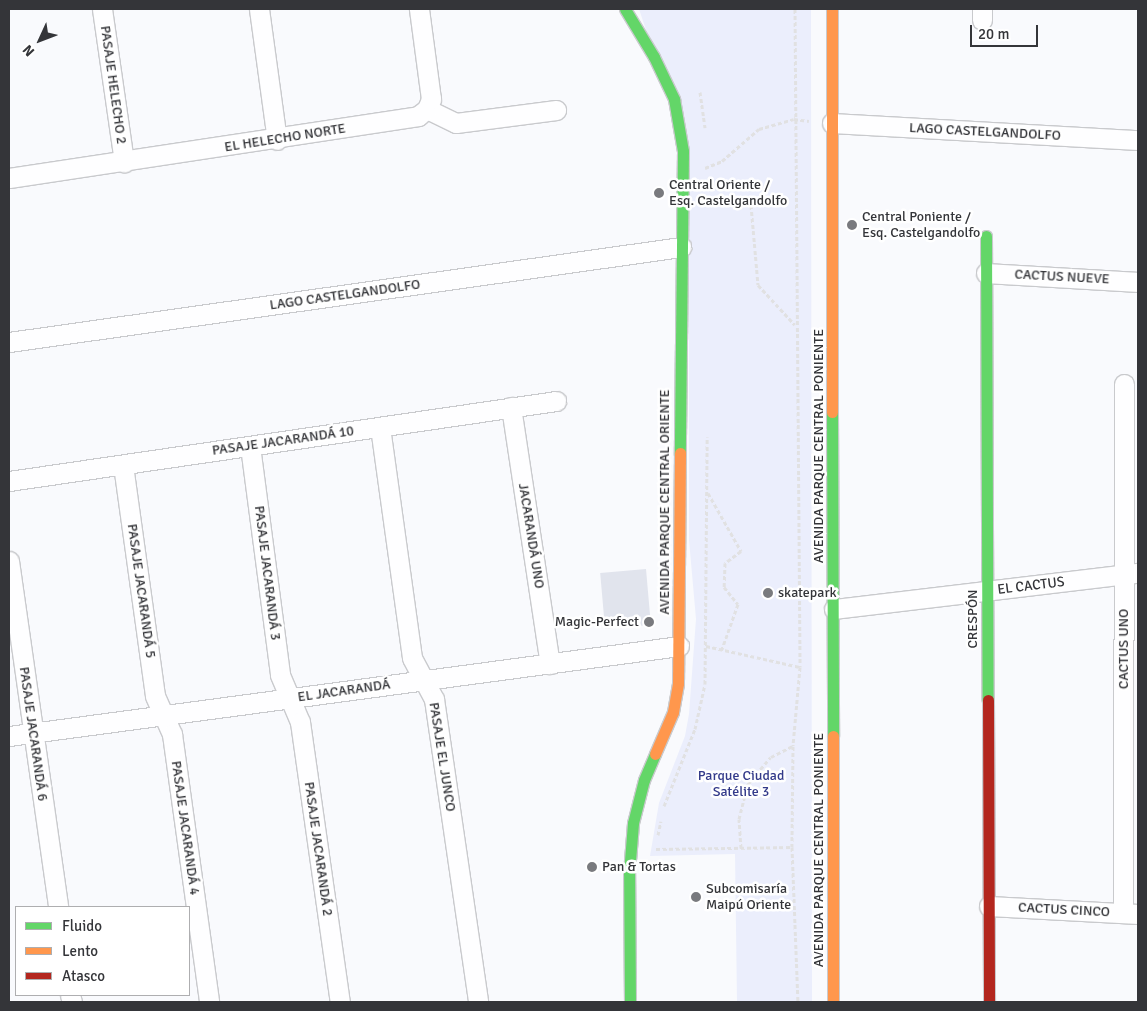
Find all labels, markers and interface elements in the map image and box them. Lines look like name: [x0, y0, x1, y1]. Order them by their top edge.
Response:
north arrow: [15, 15, 65, 65]
scale bar: [972, 15, 1040, 47]
street label: PASAJE HELECHO 2: [96, 25, 130, 145]
text: 20 m: [978, 25, 1009, 43]
text: N: [19, 41, 38, 60]
street label: EL HELECHO NORTE: [223, 120, 347, 156]
street label: LAGO CASTELGANDOLFO: [909, 120, 1061, 144]
place label: Central Oriente / Esq. Castelgandolfo: [669, 177, 787, 210]
marker: Central Oriente / Esq. Castelgandolfo: [653, 187, 665, 199]
place label: Central Poniente / Esq. Castelgandolfo: [862, 209, 980, 242]
marker: Central Poniente / Esq. Castelgandolfo: [846, 219, 858, 231]
street label: CACTUS NUEVE: [1014, 266, 1110, 288]
street label: LAGO CASTELGANDOLFO: [269, 276, 421, 314]
street label: AVENIDA PARQUE CENTRAL PONIENTE: [811, 329, 827, 563]
street label: AVENIDA PARQUE CENTRAL ORIENTE: [657, 389, 673, 615]
street label: PASAJE JACARANDÁ 10: [211, 423, 355, 459]
street label: JACARANDÁ UNO: [514, 482, 548, 590]
street label: PASAJE JACARANDÁ 3: [250, 505, 284, 641]
street label: PASAJE JACARANDÁ 5: [123, 523, 159, 659]
street label: EL CACTUS: [996, 574, 1066, 598]
place label: skatepark: [778, 585, 837, 601]
marker: skatepark: [762, 587, 774, 599]
street label: CRESPÓN: [965, 589, 981, 649]
street label: CACTUS UNO: [1116, 609, 1132, 689]
place label: Magic-Perfect: [555, 614, 639, 630]
marker: Magic-Perfect: [643, 616, 655, 628]
street label: PASAJE JACARANDÁ 6: [15, 666, 51, 802]
street label: EL JACARANDÁ: [297, 676, 391, 706]
street label: PASAJE EL JUNCO: [425, 701, 459, 813]
street label: AVENIDA PARQUE CENTRAL PONIENTE: [811, 733, 827, 967]
street label: PASAJE JACARANDÁ 4: [167, 760, 203, 896]
park label: Parque Ciudad Satélite 3: [698, 768, 784, 800]
street label: PASAJE JACARANDÁ 2: [300, 781, 336, 917]
place label: Pan & Tortas: [602, 859, 676, 875]
marker: Pan & Tortas: [586, 861, 598, 873]
place label: Subcomisaría Maipú Oriente: [706, 881, 791, 914]
marker: Subcomisaría Maipú Oriente: [690, 891, 702, 903]
street label: CACTUS CINCO: [1018, 899, 1110, 921]
legend: [15, 906, 190, 996]
text: Fluido: [62, 917, 102, 935]
text: Lento: [62, 942, 98, 960]
text: Atasco: [62, 967, 105, 985]

